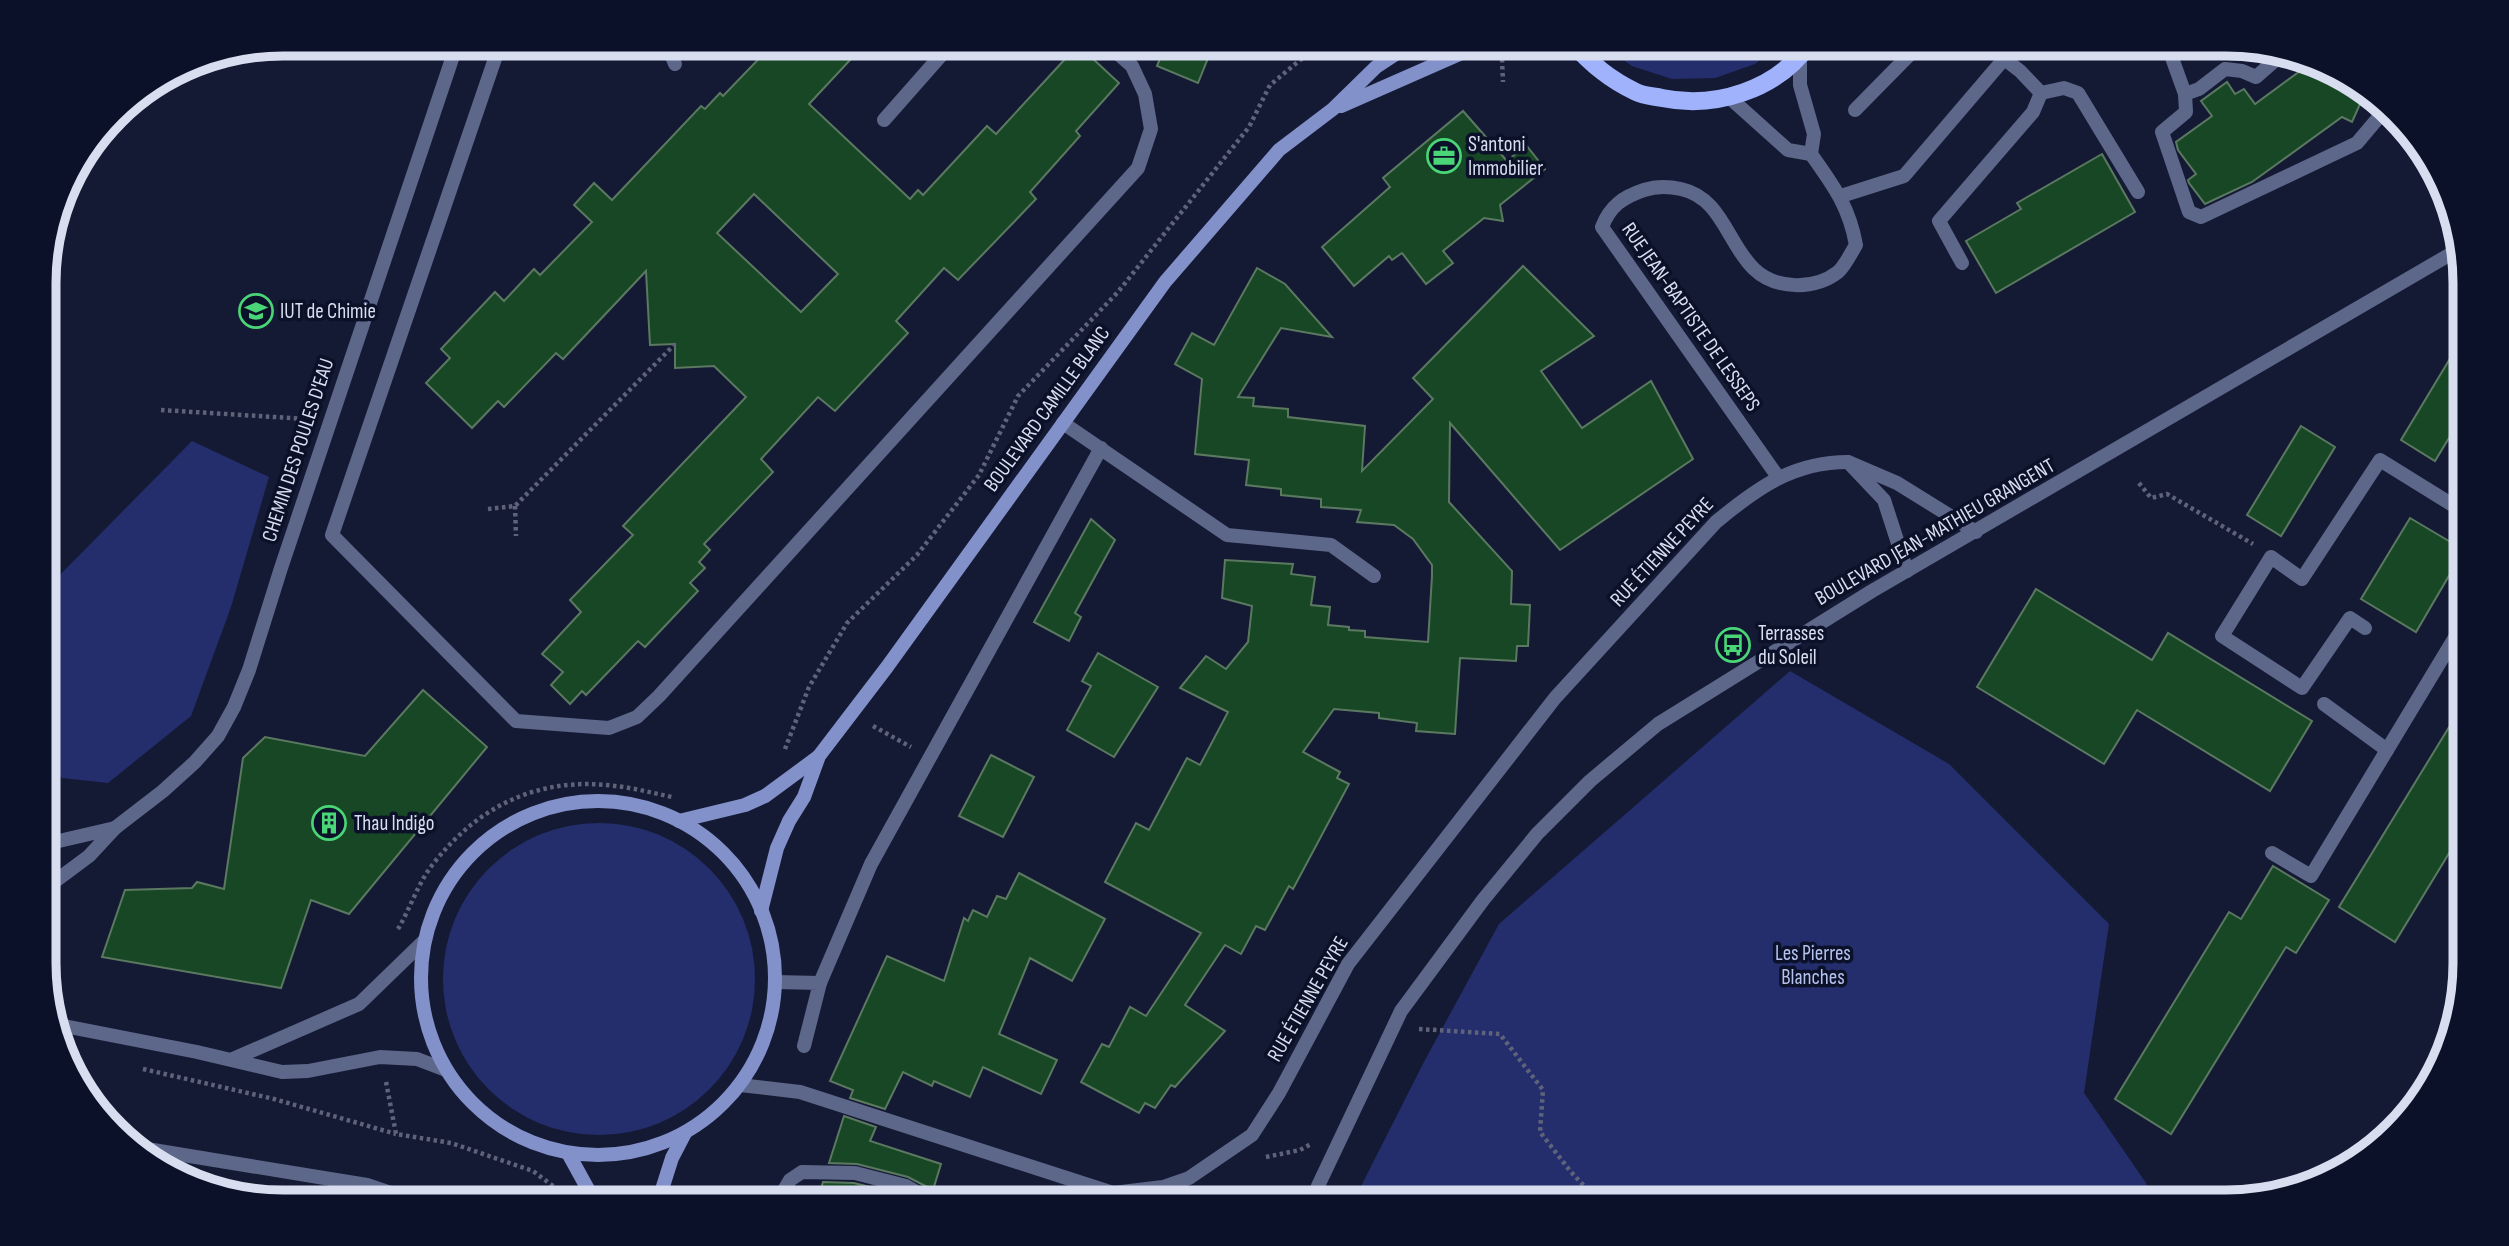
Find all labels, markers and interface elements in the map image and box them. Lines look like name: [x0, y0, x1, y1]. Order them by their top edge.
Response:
place label: S'antoni Immobilier: [1468, 132, 1543, 181]
office icon: S'antoni Immobilier: [1425, 137, 1463, 175]
street label: RUE JEAN-BAPTISTE DE LESSEPS: [1616, 218, 1766, 416]
school or university icon: IUT de Chimie: [237, 292, 275, 330]
place label: IUT de Chimie: [280, 299, 376, 324]
street label: BOULEVARD CAMILLE BLANC: [979, 321, 1115, 497]
street label: CHEMIN DES POULES D'EAU: [257, 355, 339, 545]
street label: BOULEVARD JEAN-MATHIEU GRANGENT: [1811, 453, 2060, 611]
street label: RUE ÉTIENNE PEYRE: [1605, 492, 1719, 612]
place label: Terrasses du Soleil: [1758, 621, 1824, 670]
bus stop icon: Terrasses du Soleil: [1714, 626, 1752, 664]
building icon: Thau Indigo: [310, 804, 348, 842]
place label: Thau Indigo: [354, 811, 434, 836]
street label: RUE ÉTIENNE PEYRE: [1262, 932, 1354, 1066]
park label: Les Pierres Blanches: [1775, 941, 1851, 990]

